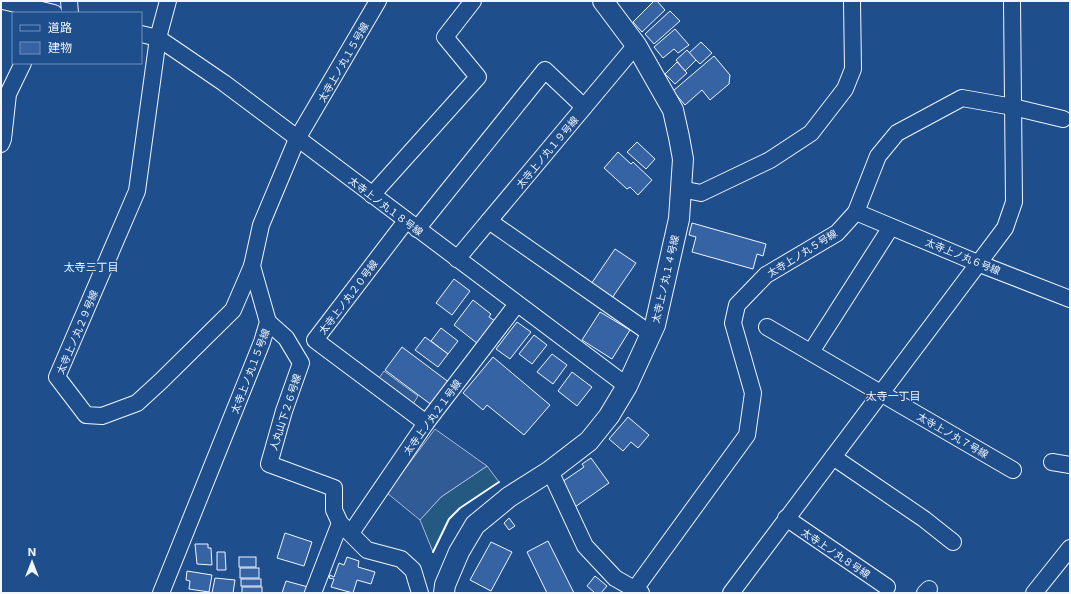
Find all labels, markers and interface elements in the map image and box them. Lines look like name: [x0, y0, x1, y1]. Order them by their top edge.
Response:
legend: [12, 12, 142, 64]
text: 道路: [48, 20, 72, 35]
street label: 太寺上ノ丸１５号線: [315, 20, 371, 104]
text: 建物: [48, 40, 72, 55]
street label: 太寺上ノ丸１９号線: [513, 114, 581, 190]
street label: 太寺上ノ丸１８号線: [346, 174, 426, 238]
street label: 太寺上ノ丸５号線: [765, 227, 839, 279]
street label: 太寺上ノ丸１４号線: [649, 234, 681, 324]
street label: 太寺上ノ丸６号線: [924, 235, 1002, 277]
street label: 太寺上ノ丸２０号線: [316, 257, 380, 337]
district label: 太寺三丁目: [64, 260, 119, 274]
street label: 太寺上ノ丸２９号線: [54, 288, 100, 376]
street label: 太寺上ノ丸１５号線: [228, 327, 272, 415]
street label: 人丸山下２６号線: [267, 372, 303, 452]
street label: 太寺上ノ丸２１号線: [401, 377, 463, 457]
district label: 太寺一丁目: [866, 389, 921, 403]
street label: 太寺上ノ丸７号線: [915, 410, 991, 460]
street label: 太寺上ノ丸８号線: [799, 526, 873, 580]
north arrow: [12, 542, 52, 582]
text: N: [28, 545, 36, 559]

